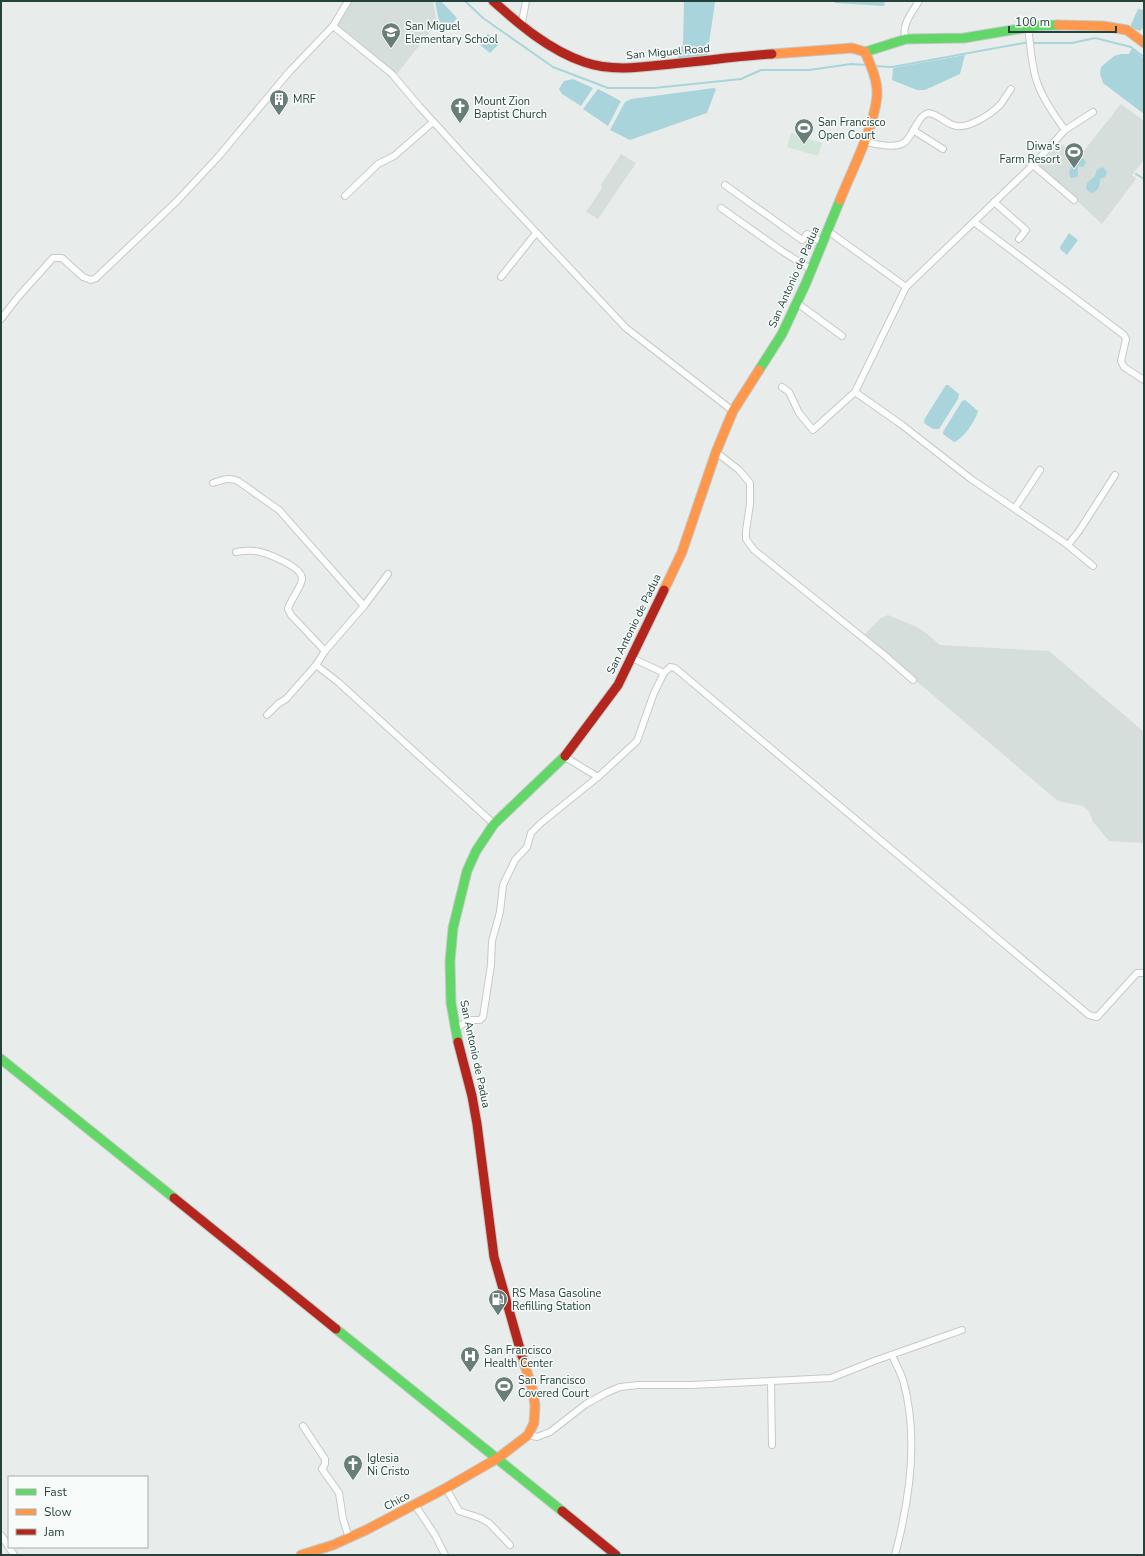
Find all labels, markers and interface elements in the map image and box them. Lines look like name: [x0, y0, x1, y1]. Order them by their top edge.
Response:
scale bar: [1009, 8, 1116, 34]
text: 100 m: [1015, 14, 1050, 30]
place label: San Miguel Elementary School: [405, 19, 499, 47]
school or university icon: San Miguel Elementary School: [380, 21, 402, 49]
street label: San Miguel Road: [626, 41, 710, 63]
building icon: MRF: [268, 88, 290, 116]
place label: MRF: [293, 92, 316, 107]
place label: Mount Zion Baptist Church: [474, 94, 547, 122]
church icon: Mount Zion Baptist Church: [449, 96, 471, 124]
place label: San Francisco Open Court: [818, 115, 886, 143]
sports icon: San Francisco Open Court: [793, 117, 815, 145]
place label: Diwa's Farm Resort: [1000, 139, 1060, 167]
sports icon: Diwa's Farm Resort: [1063, 141, 1085, 169]
street label: San Antonio de Padua: [765, 224, 823, 330]
street label: San Antonio de Padua: [603, 571, 665, 677]
street label: San Antonio de Padua: [456, 999, 494, 1109]
place label: RS Masa Gasoline Refilling Station: [512, 1286, 601, 1314]
fuel station icon: RS Masa Gasoline Refilling Station: [487, 1288, 509, 1316]
place label: San Francisco Health Center: [484, 1343, 553, 1371]
hospital icon: San Francisco Health Center: [459, 1345, 481, 1373]
place label: San Francisco Covered Court: [518, 1373, 589, 1401]
sports icon: San Francisco Covered Court: [493, 1375, 515, 1403]
place label: Iglesia Ni Cristo: [367, 1451, 410, 1479]
church icon: Iglesia Ni Cristo: [342, 1453, 364, 1481]
legend: [8, 1476, 148, 1548]
text: Fast: [44, 1484, 67, 1500]
street label: Chico: [381, 1488, 413, 1514]
text: Slow: [44, 1504, 72, 1520]
text: Jam: [43, 1524, 65, 1540]

